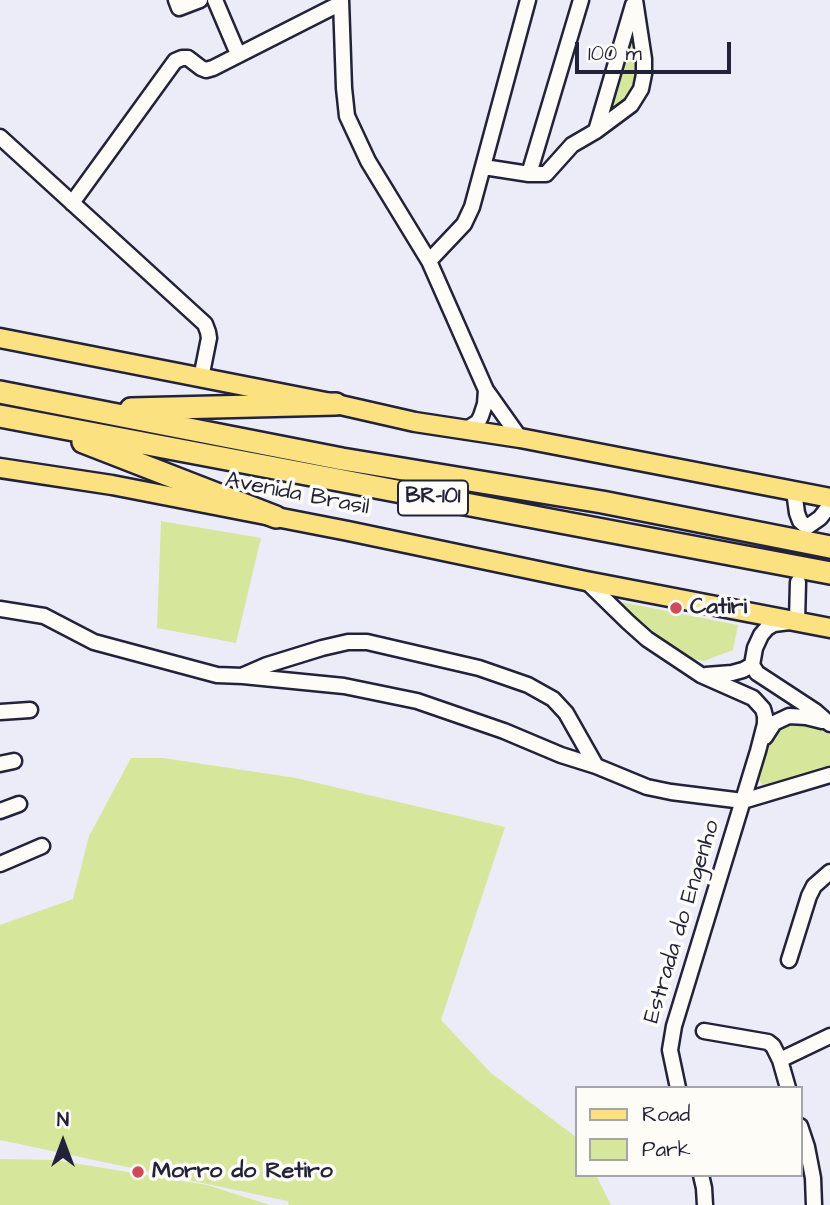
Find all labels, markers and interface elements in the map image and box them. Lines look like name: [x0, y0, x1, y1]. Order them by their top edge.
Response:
scale bar: [578, 28, 734, 72]
text: 100 m: [588, 39, 642, 68]
street label: Avenida Brasil: [223, 468, 371, 522]
road number: BR-101: [398, 480, 468, 516]
place label: Catiri: [690, 594, 747, 622]
marker: Catiri: [668, 600, 684, 616]
street label: Estrada do Engenho: [639, 817, 727, 1027]
legend: [574, 1086, 802, 1177]
text: Road: [642, 1100, 690, 1129]
north arrow: [28, 1107, 98, 1177]
text: N: [57, 1107, 69, 1134]
text: Park: [642, 1135, 691, 1164]
place label: Morro do Retiro: [152, 1158, 333, 1186]
marker: Morro do Retiro: [130, 1164, 146, 1180]

